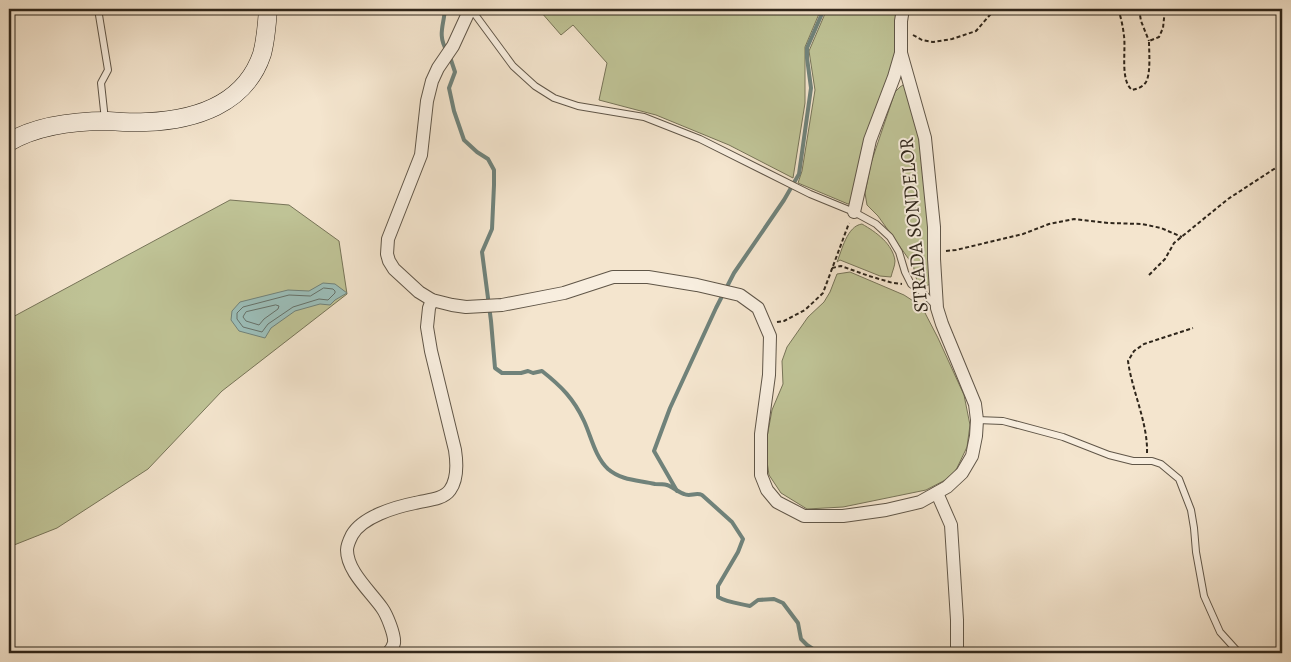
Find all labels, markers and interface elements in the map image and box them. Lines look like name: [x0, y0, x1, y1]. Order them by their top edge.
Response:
street label: STRADA SONDELOR: [892, 135, 935, 314]

